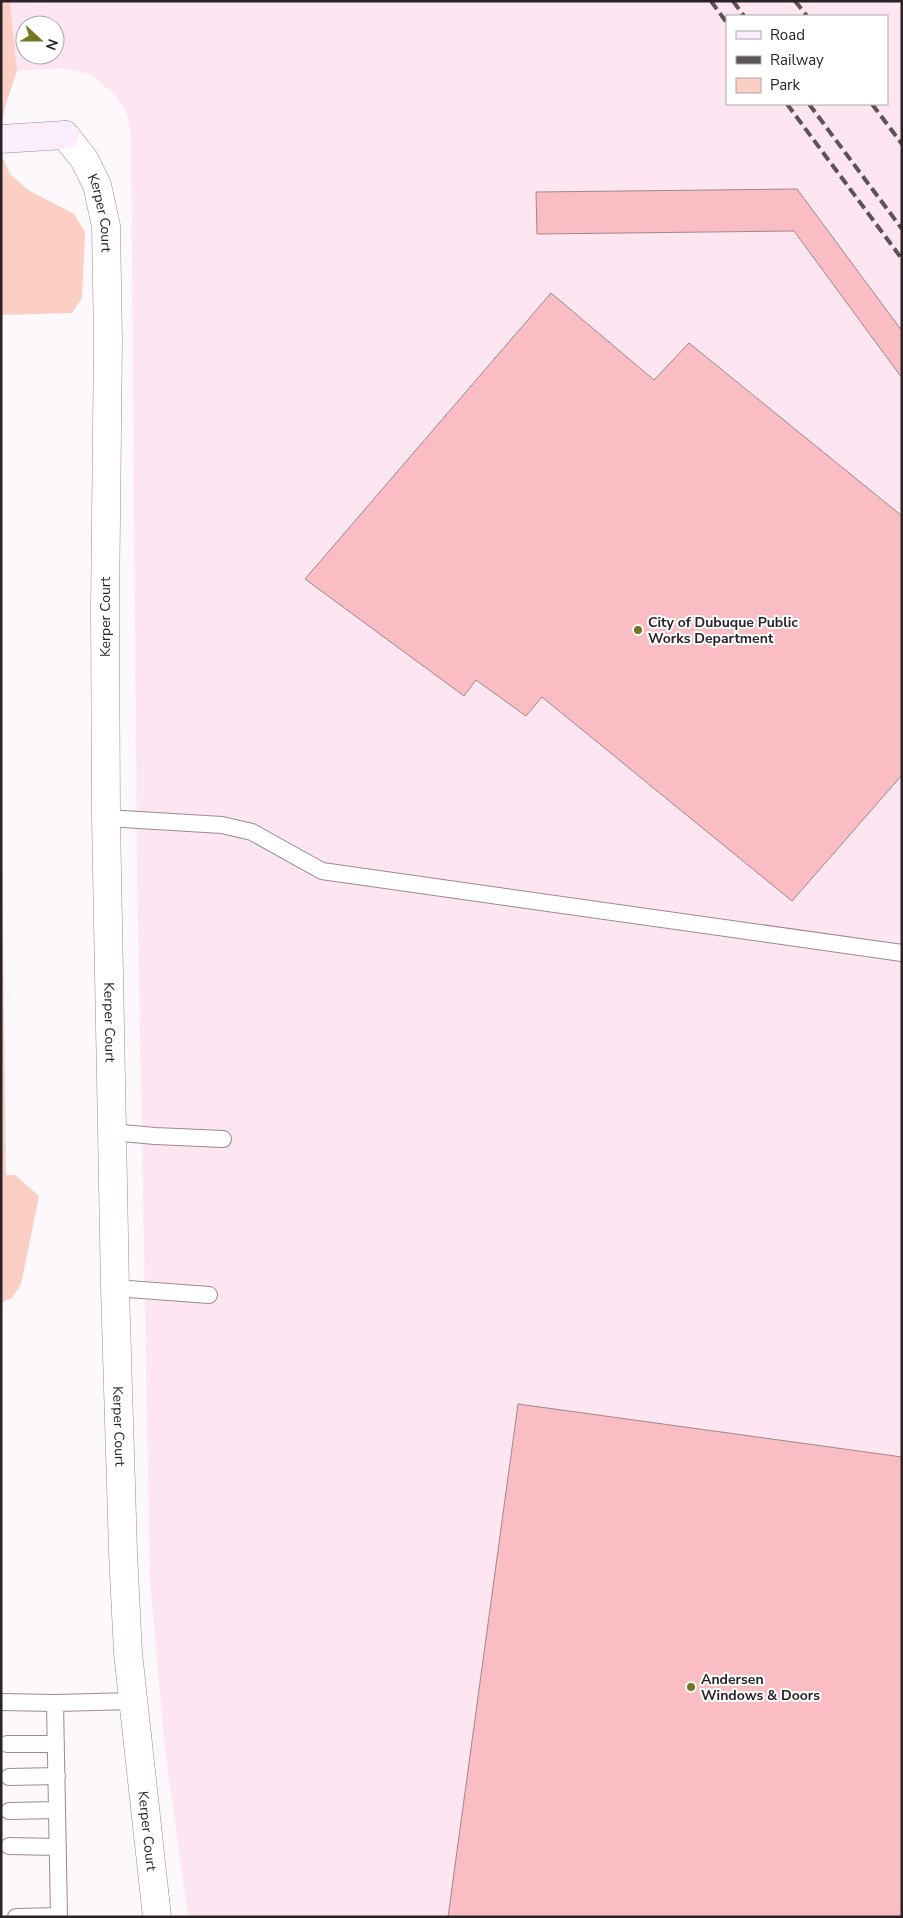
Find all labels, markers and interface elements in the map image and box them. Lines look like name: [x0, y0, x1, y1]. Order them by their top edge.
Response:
north arrow: [15, 15, 65, 65]
legend: [726, 15, 888, 105]
text: Road: [770, 25, 805, 45]
text: N: [41, 36, 62, 53]
text: Railway: [770, 50, 824, 70]
text: Park: [770, 75, 800, 95]
street label: Kerper Court: [83, 170, 115, 253]
street label: Kerper Court: [96, 577, 115, 657]
place label: City of Dubuque Public Works Department: [648, 613, 798, 648]
marker: City of Dubuque Public Works Department: [632, 624, 644, 636]
street label: Kerper Court: [99, 982, 120, 1063]
street label: Kerper Court: [108, 1386, 129, 1467]
place label: Andersen Windows & Doors: [701, 1670, 820, 1705]
marker: Andersen Windows & Doors: [685, 1681, 697, 1693]
street label: Kerper Court: [133, 1790, 161, 1872]

